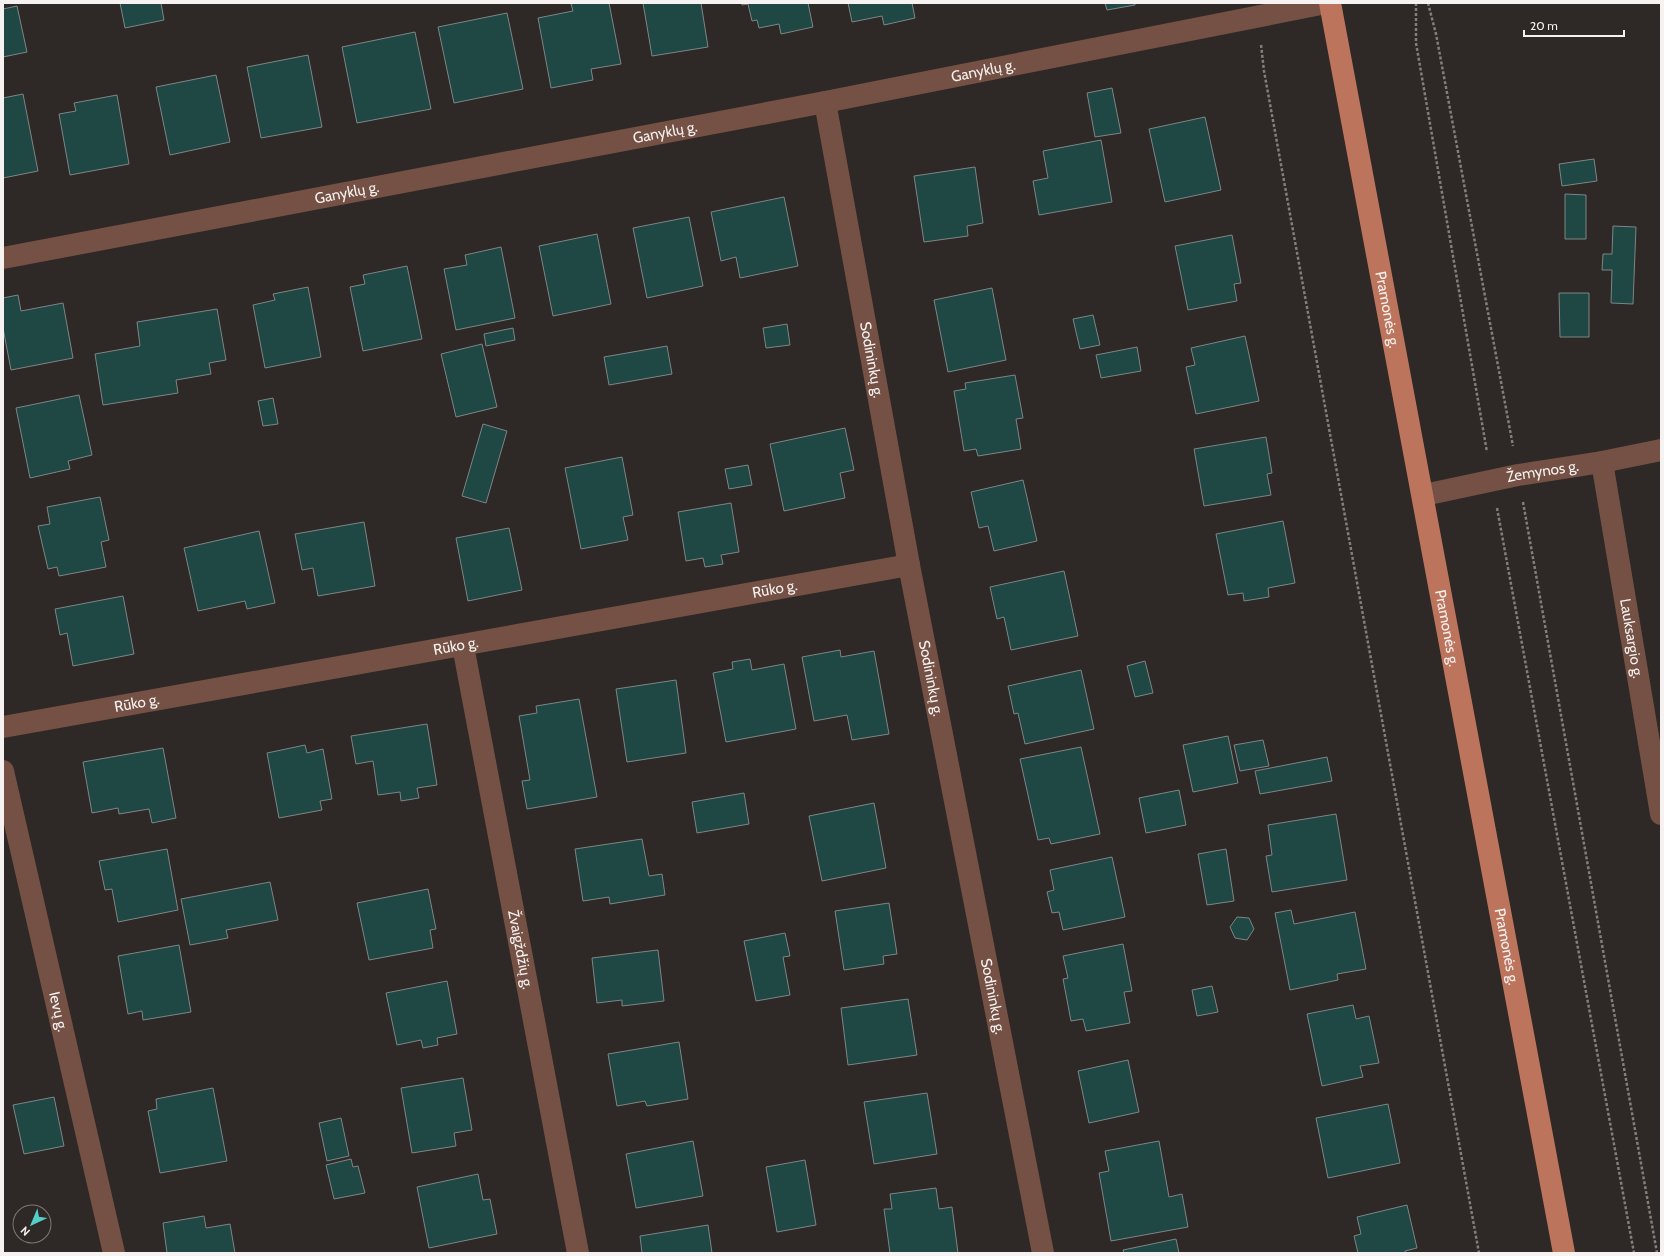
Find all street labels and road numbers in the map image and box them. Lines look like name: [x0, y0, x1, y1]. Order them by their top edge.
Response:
street label: Ganyklų g.: [950, 56, 1017, 86]
street label: Ganyklų g.: [631, 117, 699, 147]
street label: Ganyklų g.: [313, 178, 381, 208]
street label: Pramonės g.: [1371, 270, 1403, 350]
street label: Sodininkų g.: [856, 320, 888, 399]
street label: Žemynos g.: [1505, 457, 1580, 486]
street label: Rūko g.: [751, 576, 799, 602]
street label: Pramonės g.: [1431, 588, 1463, 668]
street label: Lauksargio g.: [1616, 597, 1647, 680]
street label: Rūko g.: [432, 633, 480, 659]
street label: Sodininkų g.: [915, 639, 947, 718]
street label: Rūko g.: [113, 690, 161, 716]
street label: Pramonės g.: [1491, 907, 1523, 987]
street label: Žvaigždžių g.: [504, 908, 537, 991]
street label: Sodininkų g.: [977, 957, 1009, 1036]
street label: Ievų g.: [45, 990, 72, 1033]

